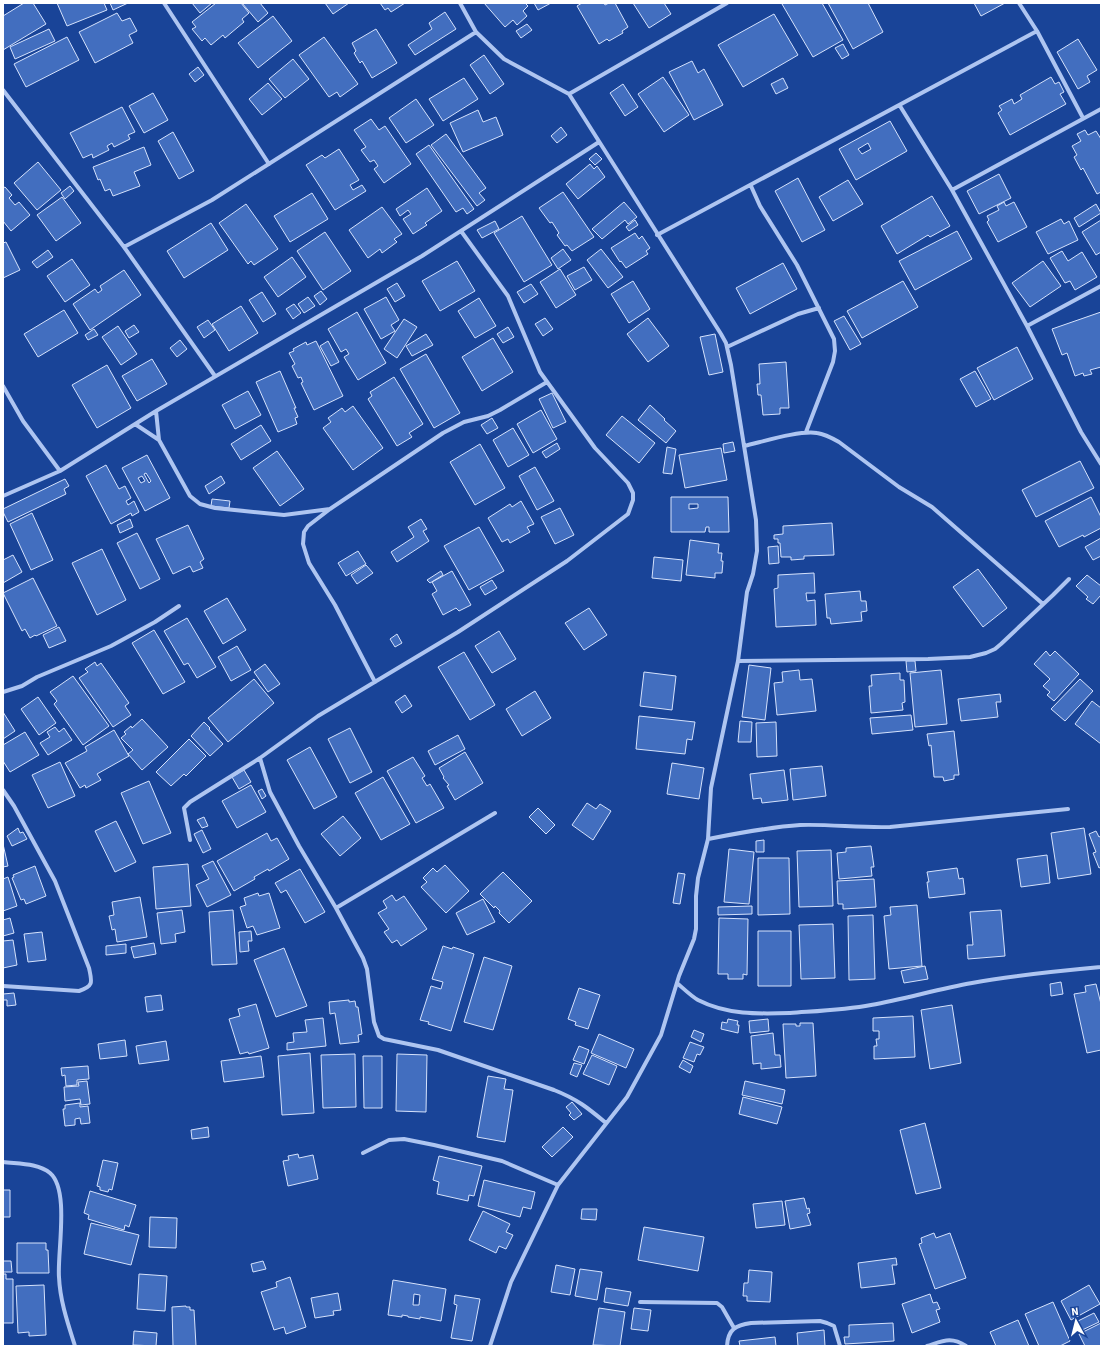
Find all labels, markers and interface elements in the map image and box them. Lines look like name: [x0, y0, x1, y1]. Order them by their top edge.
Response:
north arrow: [1056, 1301, 1096, 1341]
text: N: [1070, 1304, 1079, 1319]

